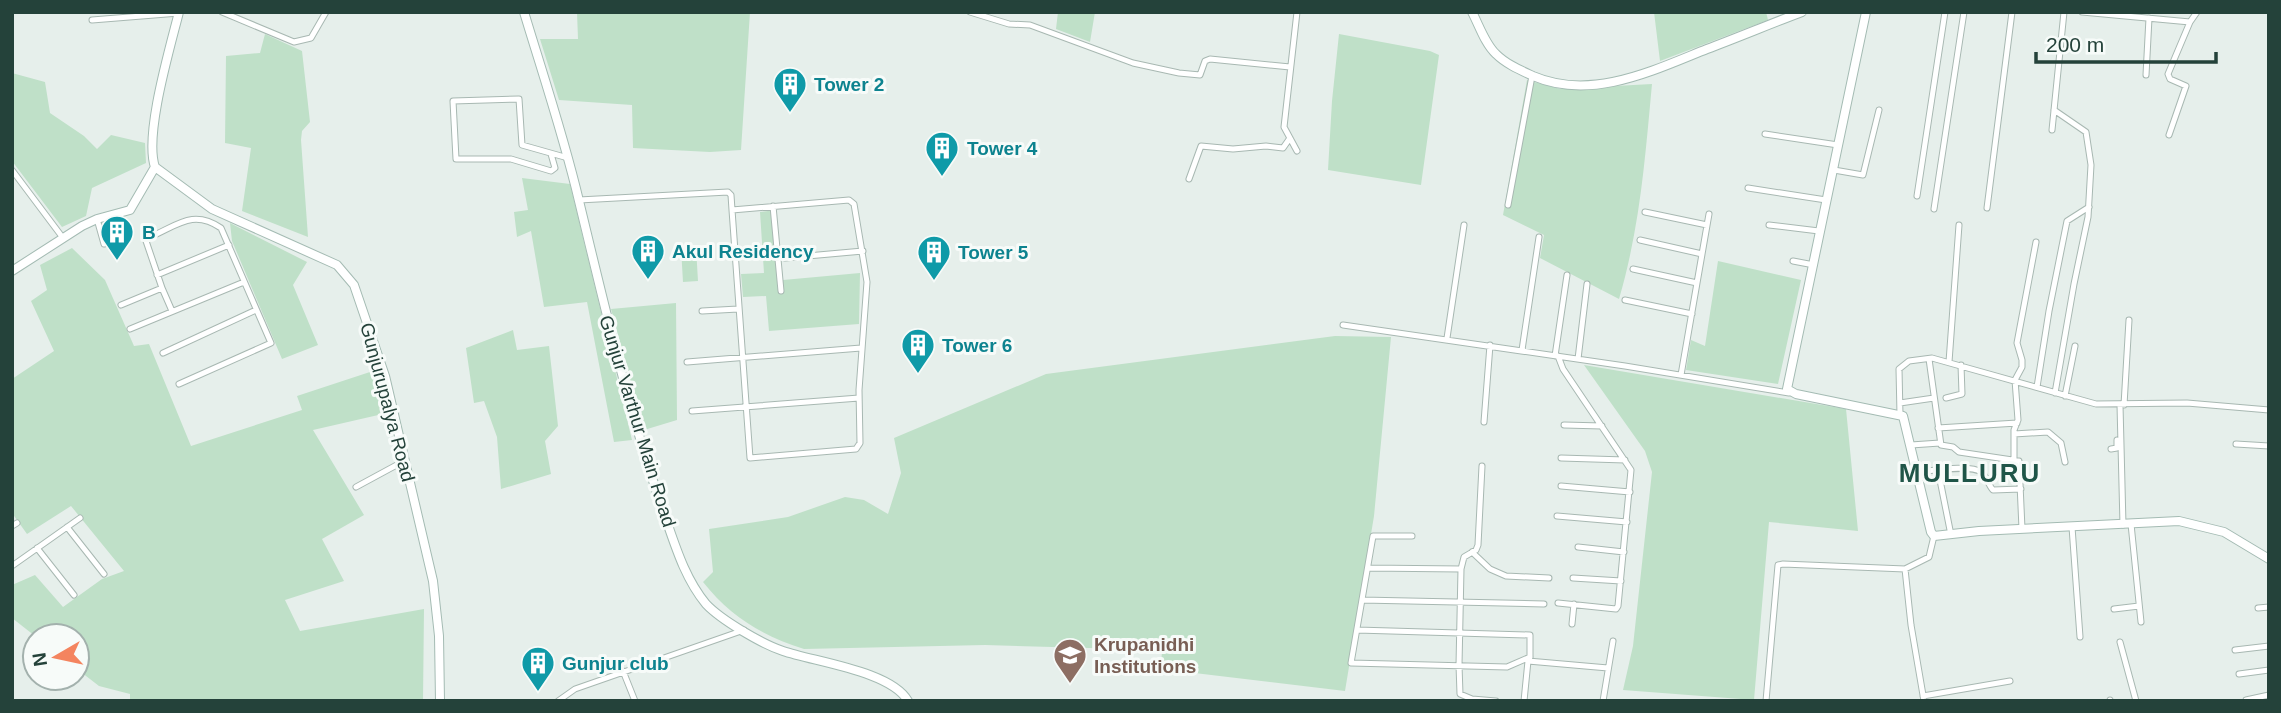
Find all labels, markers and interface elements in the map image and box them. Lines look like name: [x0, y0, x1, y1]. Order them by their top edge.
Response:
scale bar: [2036, 21, 2216, 65]
text: 200 m: [2046, 33, 2104, 56]
building icon: Tower 2: [771, 65, 809, 114]
place label: Tower 2: [814, 74, 884, 95]
building icon: Tower 4: [923, 129, 961, 178]
place label: Tower 4: [967, 138, 1038, 159]
building icon: B: [98, 213, 136, 262]
place label: B: [142, 222, 156, 243]
building icon: Akul Residency: [629, 232, 667, 281]
building icon: Tower 5: [915, 233, 953, 282]
place label: Akul Residency: [672, 241, 814, 262]
place label: Tower 5: [958, 242, 1029, 263]
street label: Gunjur Varthur Main Road: [595, 313, 680, 530]
street label: Gunjurupalya Road: [356, 320, 419, 484]
building icon: Tower 6: [899, 326, 937, 375]
place label: Tower 6: [942, 335, 1012, 356]
district label: MULLURU: [1899, 458, 2041, 488]
north arrow: [21, 622, 91, 692]
place label: Krupanidhi Institutions: [1094, 634, 1196, 677]
school or university icon: Krupanidhi Institutions: [1051, 636, 1089, 685]
building icon: Gunjur club: [519, 644, 557, 693]
text: N: [28, 651, 51, 668]
place label: Gunjur club: [562, 653, 669, 674]

